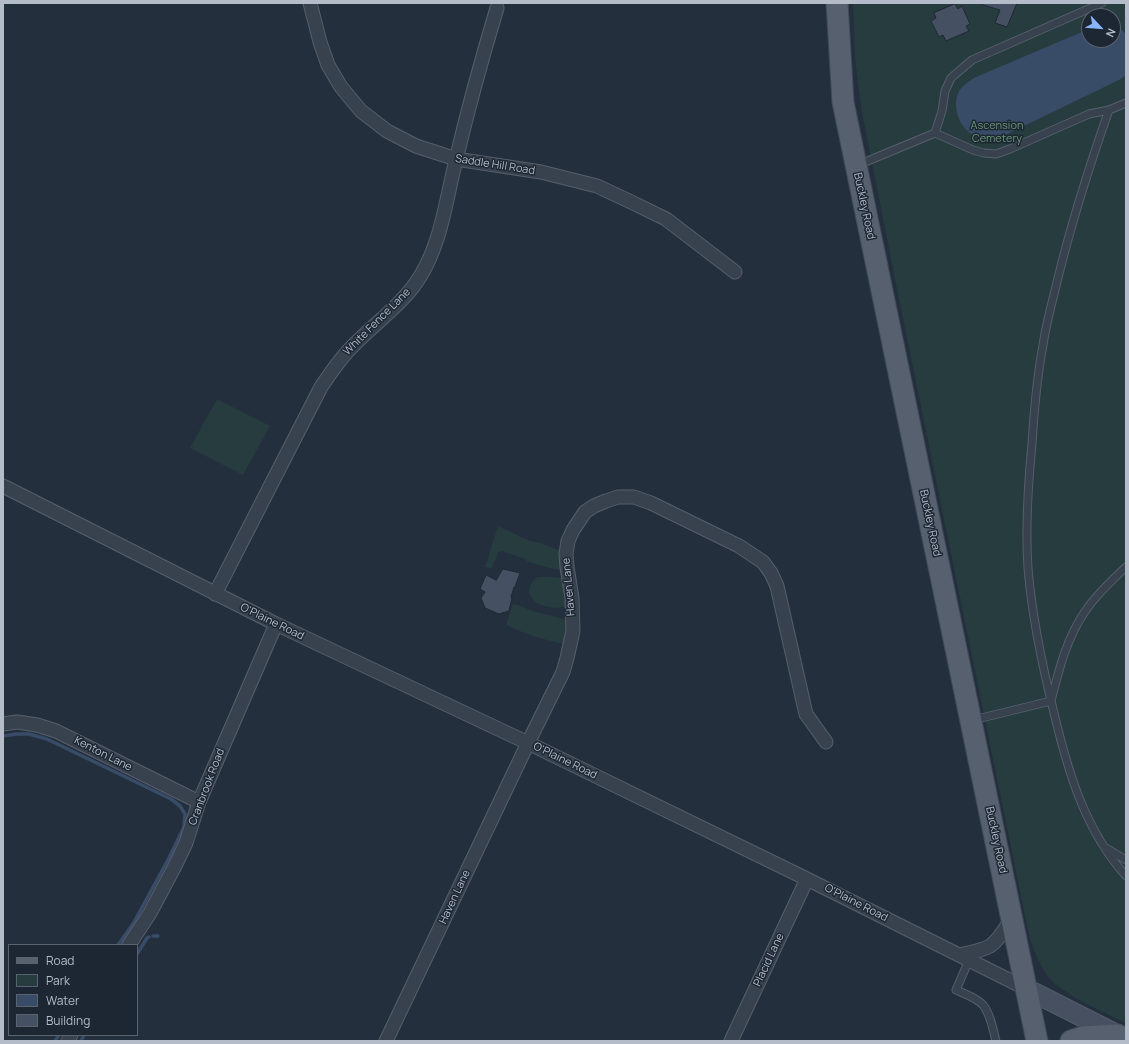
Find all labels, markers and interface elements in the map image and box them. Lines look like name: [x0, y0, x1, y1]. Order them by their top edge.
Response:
north arrow: [1081, 8, 1121, 48]
text: N: [1103, 26, 1120, 40]
park label: Ascension Cemetery: [971, 119, 1023, 145]
street label: Saddle Hill Road: [454, 152, 536, 178]
street label: Buckley Road: [850, 171, 878, 241]
street label: White Fence Lane: [341, 286, 413, 358]
street label: Buckley Road: [916, 488, 944, 558]
street label: Haven Lane: [560, 557, 578, 617]
street label: O'Plaine Road: [238, 601, 306, 643]
street label: Kenton Lane: [72, 734, 134, 774]
street label: O'Plaine Road: [531, 740, 599, 782]
street label: Cranbrook Road: [186, 747, 228, 827]
street label: Buckley Road: [982, 805, 1010, 875]
street label: Haven Lane: [437, 868, 473, 926]
street label: O'Plaine Road: [822, 881, 890, 925]
street label: Placid Lane: [751, 931, 787, 989]
legend: [8, 944, 138, 1036]
text: Road: [46, 952, 74, 969]
text: Park: [46, 972, 70, 989]
text: Water: [46, 992, 79, 1009]
text: Building: [46, 1012, 90, 1029]

